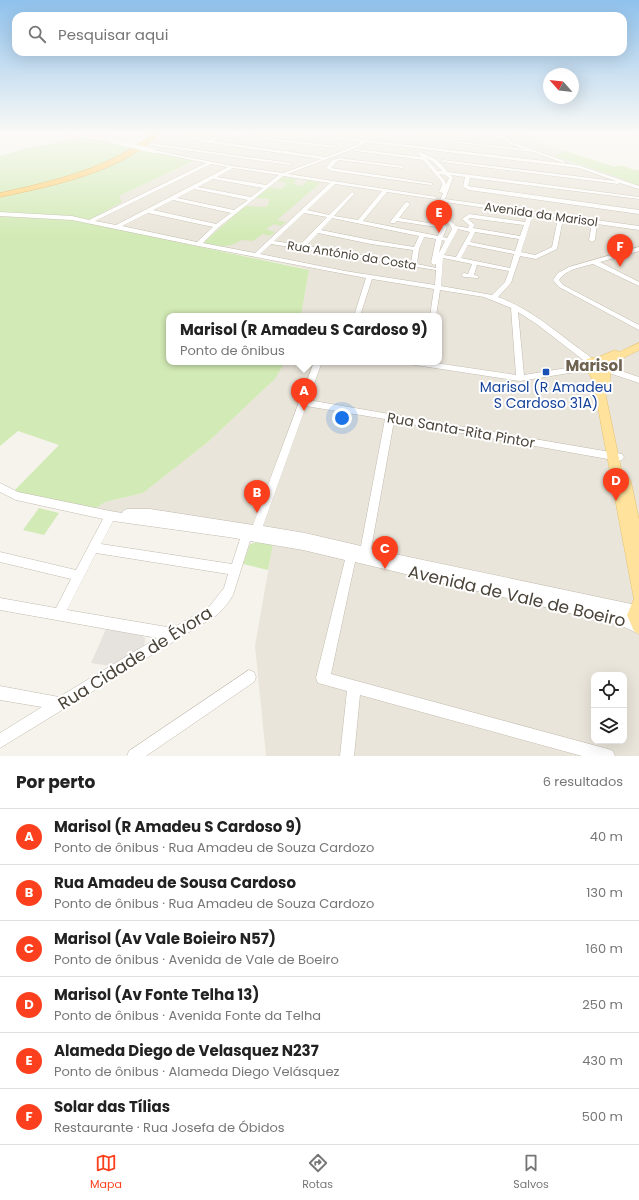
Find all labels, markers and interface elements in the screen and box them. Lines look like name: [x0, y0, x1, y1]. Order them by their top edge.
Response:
search box: [12, 12, 627, 56]
icon: search: [26, 23, 48, 45]
text: Pesquisar aqui: [58, 24, 168, 45]
north arrow: [543, 68, 579, 104]
street label: Avenida da Marisol: [483, 198, 599, 230]
pin: E: [426, 200, 452, 233]
pin: F: [607, 234, 633, 267]
street label: Rua António da Costa: [286, 236, 418, 274]
popup: [166, 313, 442, 365]
text: Marisol (R Amadeu S Cardoso 9): [180, 319, 428, 340]
text: Ponto de ônibus: [180, 341, 285, 360]
district label: Marisol: [565, 355, 623, 376]
marker: Marisol (R Amadeu S Cardoso 31A): [541, 367, 551, 377]
place label: Marisol (R Amadeu S Cardoso 31A): [480, 377, 612, 413]
pin: A: [291, 378, 317, 411]
street label: Rua Santa-Rita Pintor: [386, 407, 536, 453]
your location: [332, 408, 352, 428]
pin: D: [603, 468, 629, 501]
pin: B: [244, 480, 270, 513]
pin: C: [372, 536, 398, 569]
street label: Avenida de Vale de Boeiro: [406, 559, 628, 633]
street label: Rua Cidade de Évora: [53, 601, 217, 715]
map controls: [591, 672, 627, 744]
button: locate: [591, 672, 627, 708]
button: layers: [591, 708, 627, 744]
text: Por perto: [16, 770, 95, 794]
text: 6 resultados: [543, 772, 623, 791]
text: Marisol (R Amadeu S Cardoso 9): [54, 816, 302, 837]
text: A: [24, 827, 34, 846]
text: 40 m: [590, 827, 623, 846]
text: Ponto de ônibus · Rua Amadeu de Souza Cardozo: [54, 838, 374, 857]
text: Rua Amadeu de Sousa Cardoso: [54, 872, 296, 893]
text: B: [25, 883, 33, 902]
text: 130 m: [586, 883, 623, 902]
text: Ponto de ônibus · Rua Amadeu de Souza Cardozo: [54, 894, 374, 913]
text: Marisol (Av Vale Boieiro N57): [54, 928, 276, 949]
text: C: [24, 939, 34, 958]
text: 160 m: [586, 939, 623, 958]
text: Ponto de ônibus · Avenida de Vale de Boeiro: [54, 950, 339, 969]
text: Marisol (Av Fonte Telha 13): [54, 984, 259, 1005]
text: D: [24, 995, 34, 1014]
text: 250 m: [582, 995, 623, 1014]
text: Ponto de ônibus · Avenida Fonte da Telha: [54, 1006, 321, 1025]
text: Alameda Diego de Velasquez N237: [54, 1040, 319, 1061]
text: E: [25, 1051, 33, 1070]
text: 430 m: [582, 1051, 623, 1070]
text: Ponto de ônibus · Alameda Diego Velásquez: [54, 1062, 339, 1081]
text: Solar das Tílias: [54, 1096, 170, 1117]
text: F: [25, 1107, 33, 1126]
text: 500 m: [582, 1107, 623, 1126]
text: Restaurante · Rua Josefa de Óbidos: [54, 1118, 285, 1137]
tab: Mapa: [90, 1152, 122, 1193]
tab: Rotas: [302, 1152, 333, 1193]
tab: Salvos: [513, 1152, 549, 1193]

